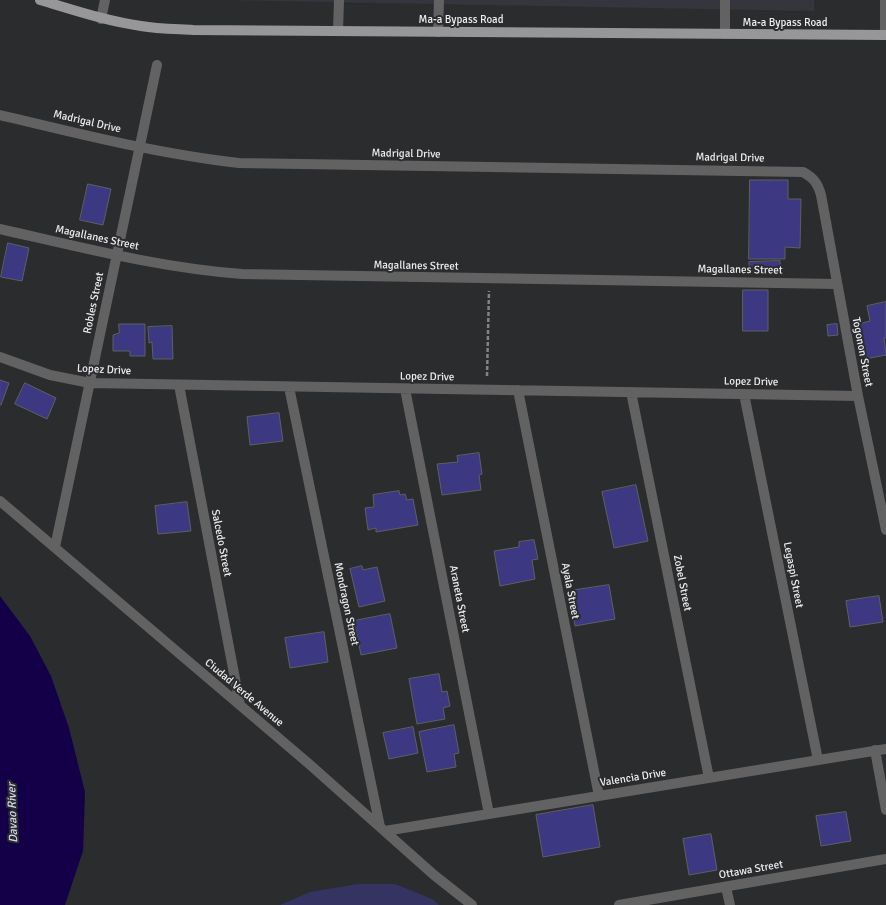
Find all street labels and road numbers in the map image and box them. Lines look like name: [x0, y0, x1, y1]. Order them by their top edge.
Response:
street label: Ma-a Bypass Road: [419, 13, 503, 27]
street label: Ma-a Bypass Road: [743, 16, 827, 30]
street label: Madrigal Drive: [52, 108, 122, 136]
street label: Madrigal Drive: [371, 147, 441, 161]
street label: Madrigal Drive: [695, 151, 765, 165]
street label: Magallanes Street: [54, 223, 140, 253]
street label: Magallanes Street: [373, 259, 459, 273]
street label: Magallanes Street: [697, 263, 783, 277]
street label: Robles Street: [81, 271, 107, 335]
street label: Togonon Street: [849, 316, 875, 388]
street label: Lopez Drive: [76, 362, 132, 378]
street label: Lopez Drive: [400, 370, 454, 384]
street label: Lopez Drive: [724, 375, 778, 389]
street label: Salcedo Street: [208, 508, 234, 578]
street label: Legaspi Street: [780, 541, 806, 609]
street label: Zobel Street: [670, 554, 694, 612]
street label: Mondragon Street: [331, 561, 361, 647]
street label: Ayala Street: [558, 562, 582, 620]
street label: Araneta Street: [446, 564, 472, 634]
street label: Ciudad Verde Avenue: [202, 656, 286, 730]
street label: Valencia Drive: [599, 766, 667, 790]
street label: Ottawa Street: [718, 858, 784, 882]

